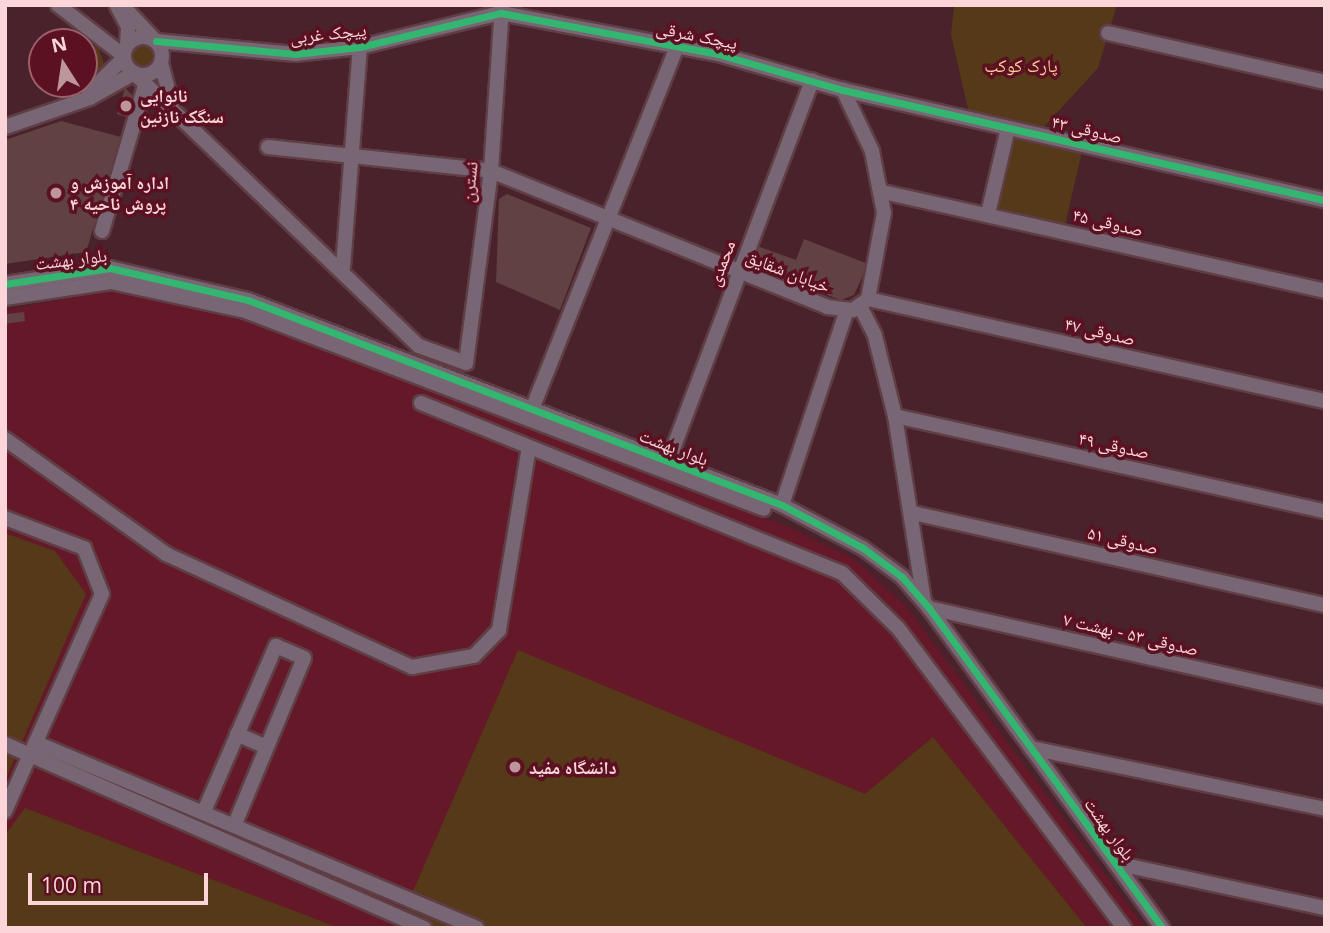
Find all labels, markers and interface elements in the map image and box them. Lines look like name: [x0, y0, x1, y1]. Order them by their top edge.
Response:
street label: پیچک شرقی: [655, 17, 739, 53]
street label: پیچک غربی: [289, 18, 367, 48]
north arrow: [28, 28, 98, 98]
text: N: [49, 30, 69, 59]
park label: پارک کوکب: [984, 54, 1058, 76]
place label: نانوایی سنگک نازنین: [140, 85, 224, 128]
marker: نانوایی سنگک نازنین: [118, 98, 134, 114]
street label: صدوقی ۴۳: [1050, 110, 1124, 148]
street label: نسترن: [456, 160, 482, 204]
place label: اداره آموزش و پروش ناحیه ۴: [70, 172, 169, 214]
marker: اداره آموزش و پروش ناحیه ۴: [48, 185, 64, 201]
street label: صدوقی ۴۵: [1071, 203, 1145, 241]
street label: محمدی: [702, 237, 740, 289]
street label: بلوار بهشت: [34, 244, 108, 274]
street label: خیابان شقایق: [743, 245, 833, 297]
street label: صدوقی ۴۷: [1063, 312, 1137, 350]
street label: بلوار بهشت: [636, 424, 712, 470]
street label: صدوقی ۴۹: [1077, 427, 1151, 463]
street label: صدوقی ۵۱: [1086, 521, 1160, 559]
street label: صدوقی ۵۳ - بهشت ۷: [1061, 608, 1201, 660]
place label: دانشگاه مفید: [529, 756, 616, 778]
marker: دانشگاه مفید: [507, 759, 523, 775]
street label: بلوار بهشت: [1080, 793, 1140, 865]
scale bar: [32, 860, 212, 904]
text: 100 m: [41, 871, 102, 899]

